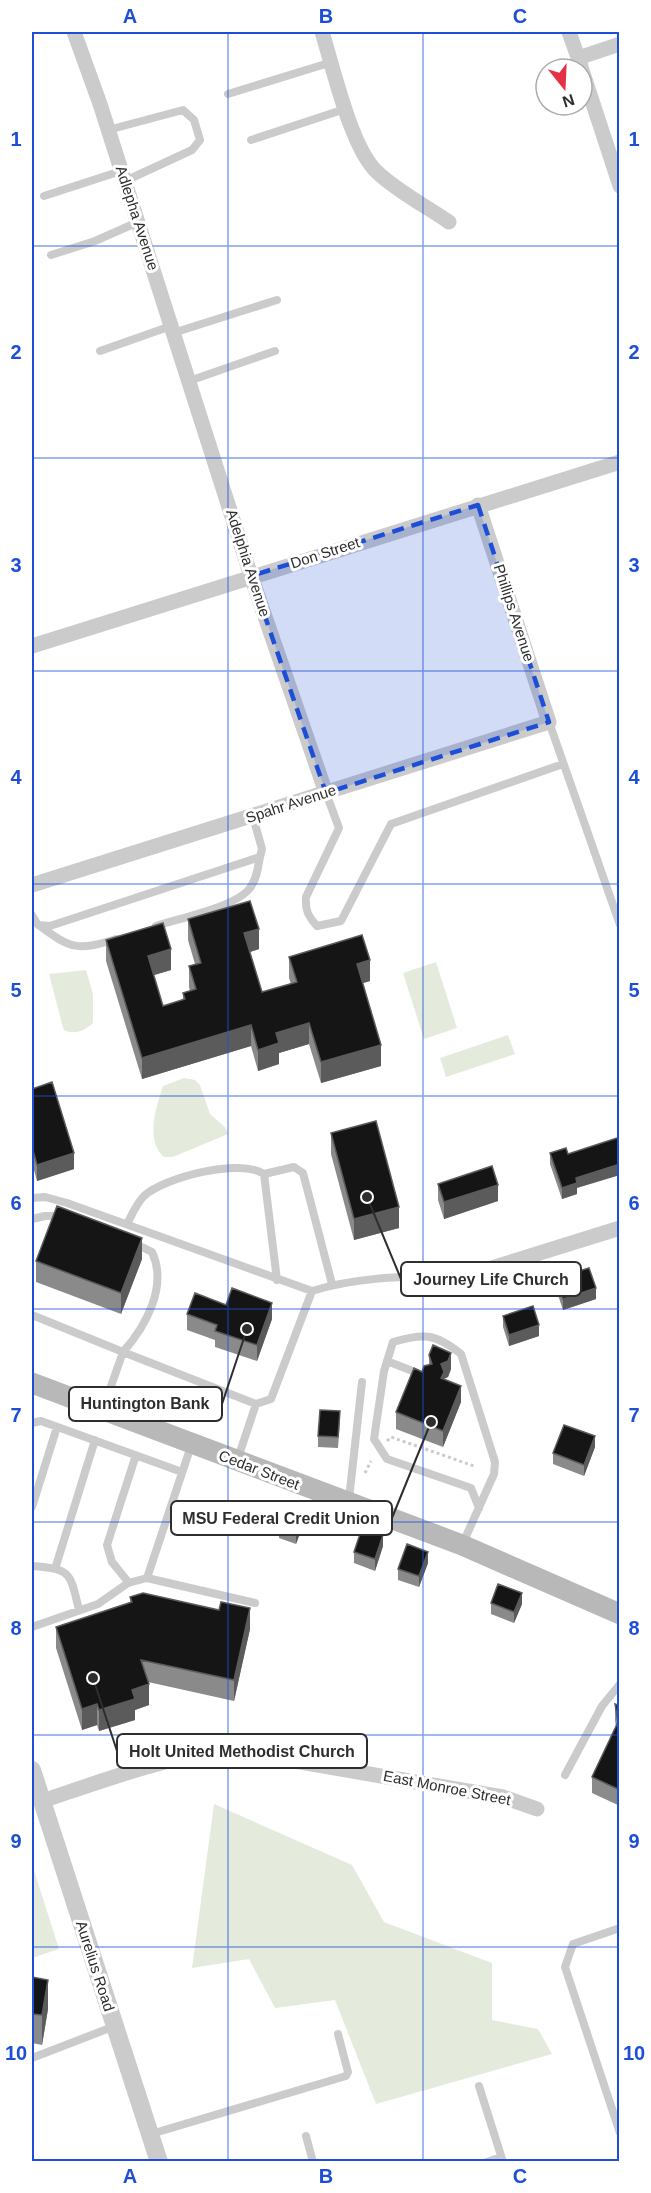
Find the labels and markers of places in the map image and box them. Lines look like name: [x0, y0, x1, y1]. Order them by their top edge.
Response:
callout: Journey Life Church: [401, 1262, 581, 1296]
callout: Huntington Bank: [69, 1387, 222, 1421]
callout: MSU Federal Credit Union: [171, 1501, 392, 1535]
callout: Holt United Methodist Church: [117, 1734, 367, 1768]

